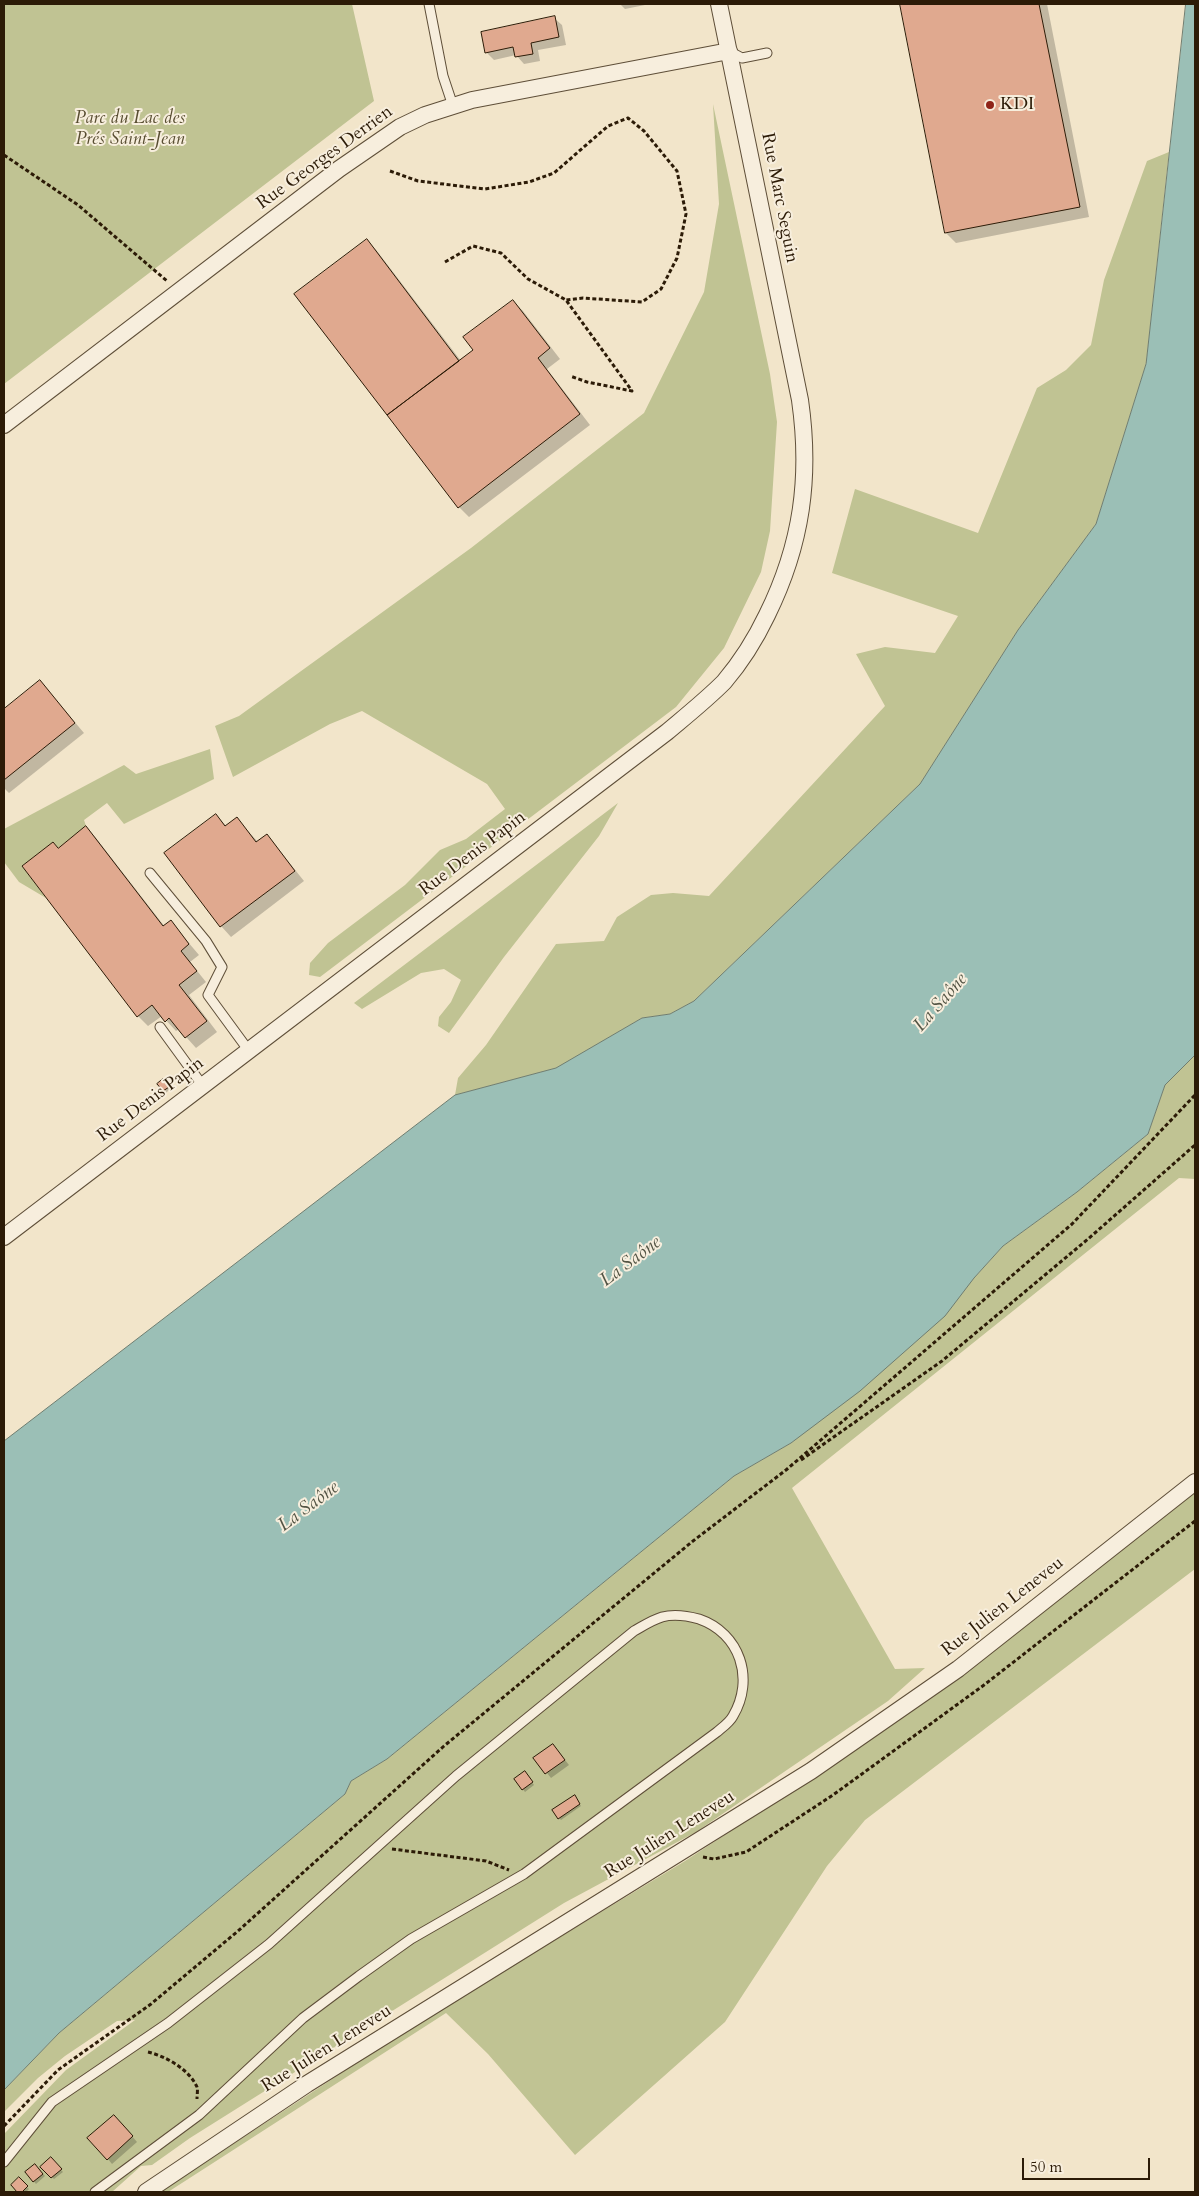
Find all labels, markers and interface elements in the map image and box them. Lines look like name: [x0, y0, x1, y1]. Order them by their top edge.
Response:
place label: KDI: [1000, 94, 1034, 116]
marker: KDI: [984, 99, 996, 111]
street label: Rue Georges Derrien: [253, 101, 397, 215]
park label: Parc du Lac des Prés Saint-Jean: [75, 108, 185, 150]
street label: Rue Marc Seguin: [756, 131, 802, 265]
street label: Rue Denis Papin: [416, 807, 530, 901]
water label: La Saône: [909, 969, 973, 1037]
street label: Rue Denis Papin: [94, 1053, 208, 1147]
water label: La Saône: [596, 1232, 666, 1292]
water label: La Saône: [274, 1477, 344, 1537]
street label: Rue Julien Leneveu: [938, 1553, 1068, 1661]
street label: Rue Julien Leneveu: [601, 1786, 739, 1884]
street label: Rue Julien Leneveu: [258, 2000, 396, 2098]
scale bar: [1024, 2148, 1152, 2180]
text: 50 m: [1030, 2157, 1062, 2177]

